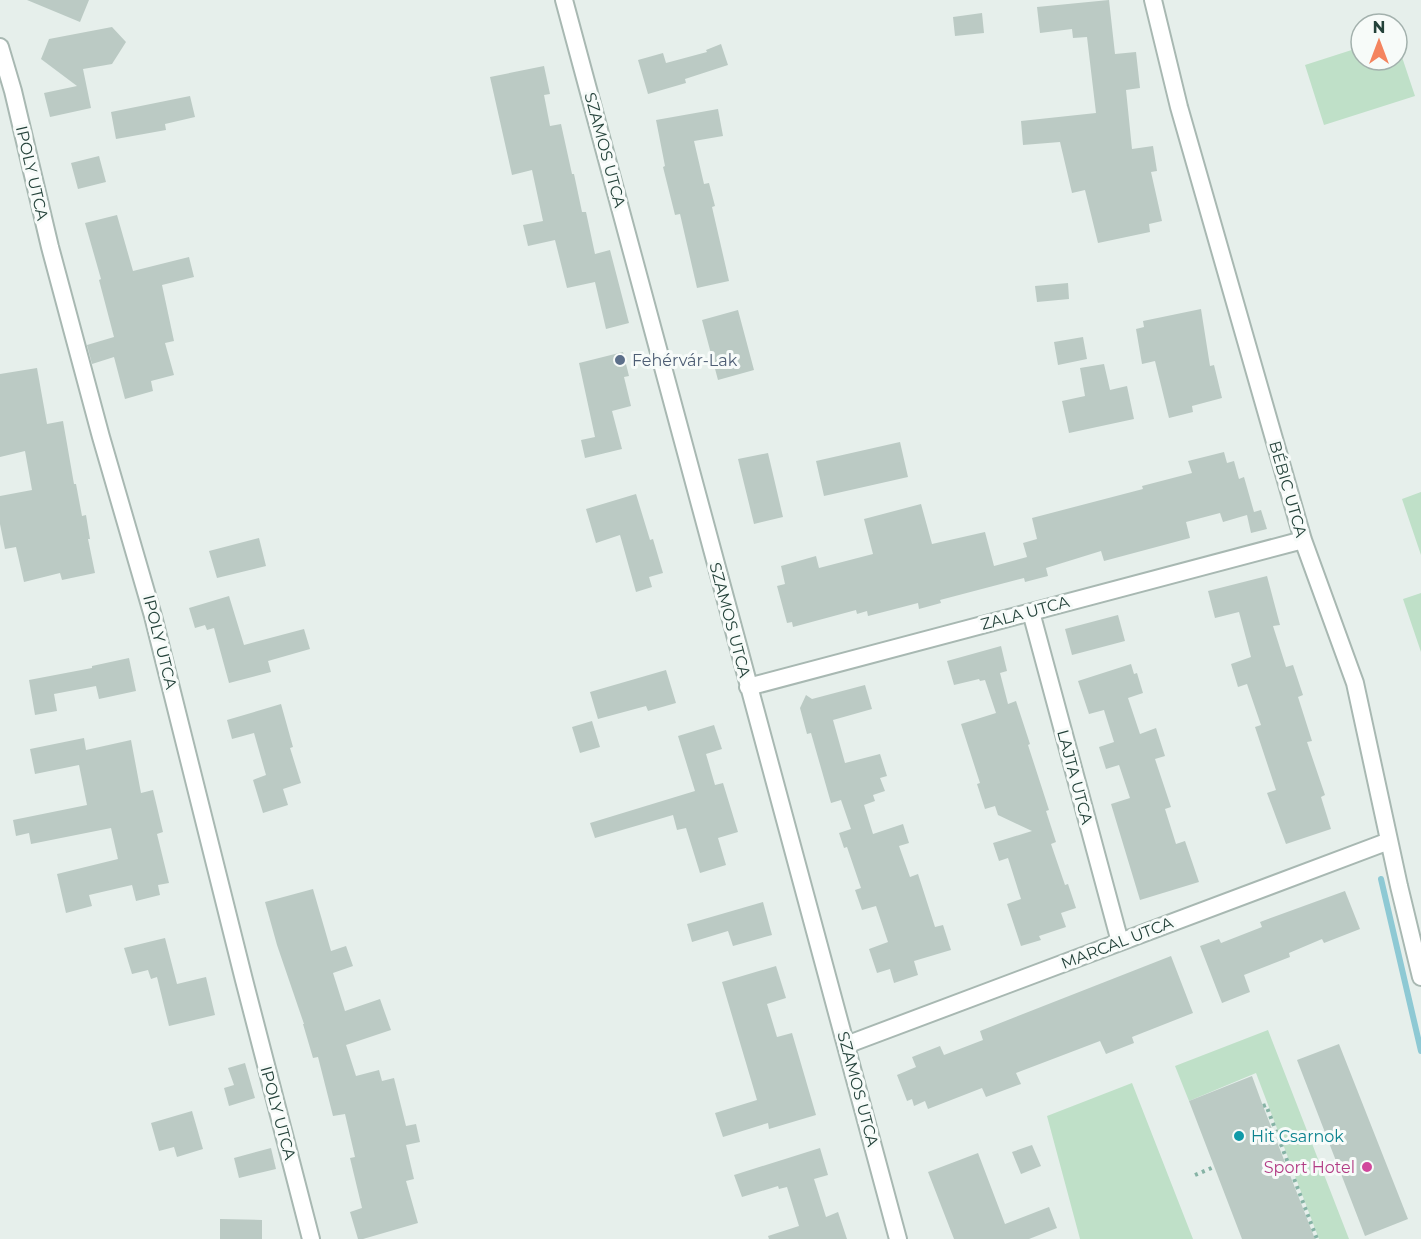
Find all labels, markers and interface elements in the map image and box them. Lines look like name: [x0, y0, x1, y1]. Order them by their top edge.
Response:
north arrow: [1349, 12, 1409, 72]
text: N: [1373, 18, 1385, 37]
street label: SZAMOS UTCA: [580, 90, 630, 210]
street label: IPOLY UTCA: [12, 124, 52, 223]
place label: Fehérvár-Lak: [632, 351, 738, 370]
marker: Fehérvár-Lak: [613, 353, 627, 367]
street label: BÉBIC UTCA: [1265, 439, 1311, 540]
street label: SZAMOS UTCA: [705, 560, 755, 680]
street label: ZALA UTCA: [979, 592, 1072, 634]
street label: IPOLY UTCA: [139, 593, 181, 692]
street label: LAJTA UTCA: [1053, 728, 1097, 827]
street label: MARCAL UTCA: [1058, 913, 1176, 973]
street label: SZAMOS UTCA: [833, 1029, 883, 1149]
street label: IPOLY UTCA: [256, 1064, 300, 1162]
place label: Hit Csarnok: [1251, 1127, 1344, 1146]
marker: Hit Csarnok: [1232, 1129, 1246, 1143]
place label: Sport Hotel: [1264, 1158, 1355, 1177]
marker: Sport Hotel: [1360, 1160, 1374, 1174]

